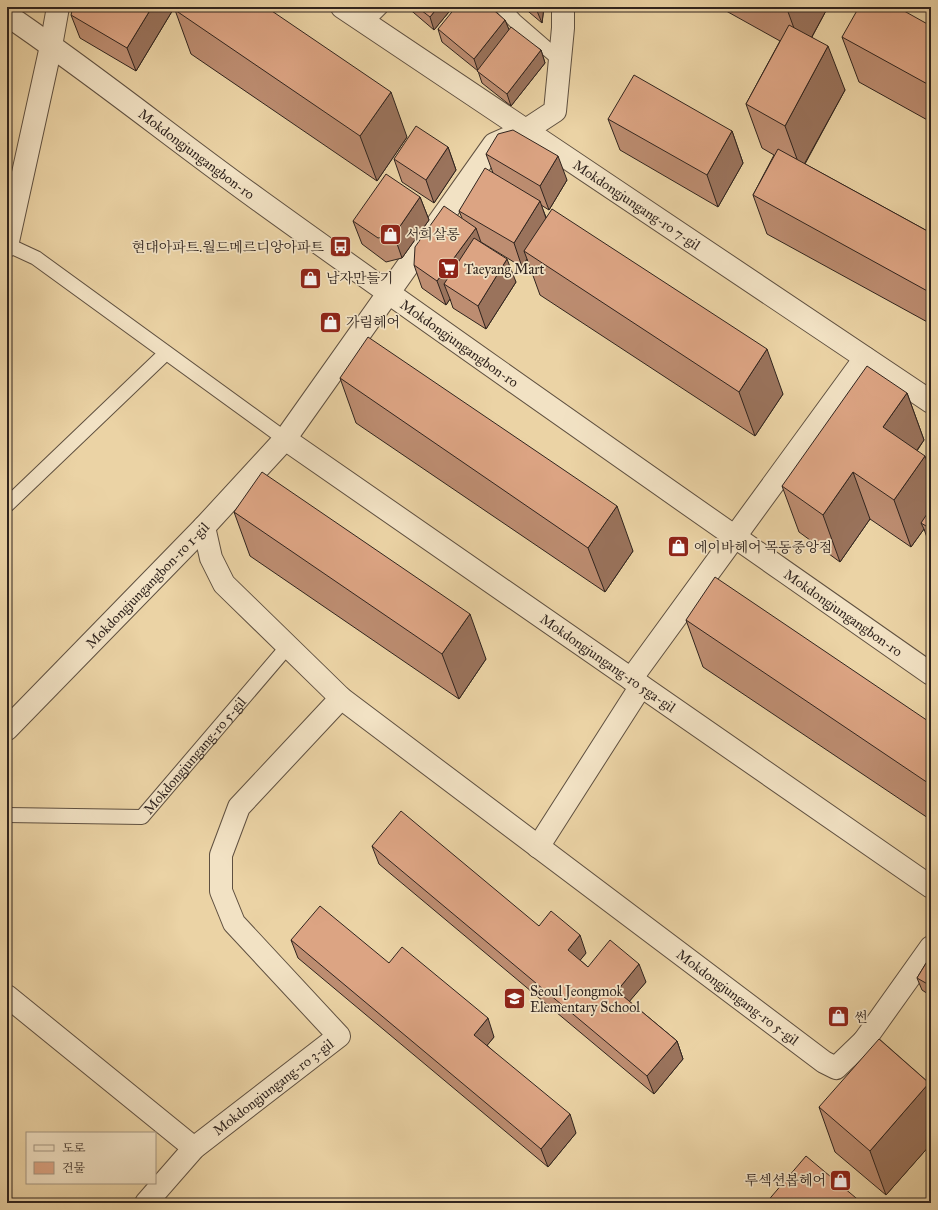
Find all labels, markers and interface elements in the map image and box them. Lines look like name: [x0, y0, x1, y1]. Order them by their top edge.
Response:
street label: Mokdongjungangbon-ro: [135, 105, 258, 203]
street label: Mokdongjungang-ro 7-gil: [570, 156, 704, 254]
shop icon: 서희살롱: [377, 221, 403, 247]
place label: 서희살롱: [406, 226, 461, 243]
bus stop icon: 현대아파트.월드메르디앙아파트: [327, 234, 353, 260]
place label: 현대아파트.월드메르디앙아파트: [132, 239, 324, 256]
supermarket icon: Taeyang Mart: [436, 256, 462, 282]
place label: Taeyang Mart: [464, 261, 545, 278]
shop icon: 남자만들기: [298, 265, 324, 291]
place label: 남자만들기: [326, 270, 394, 287]
street label: Mokdongjungangbon-ro: [397, 296, 522, 391]
shop icon: 가림헤어: [318, 309, 344, 335]
place label: 가림헤어: [346, 314, 400, 331]
street label: Mokdongjungangbon-ro 1-gil: [82, 519, 213, 652]
shop icon: 에이바헤어 목동중앙점: [666, 534, 692, 560]
place label: 에이바헤어 목동중앙점: [694, 539, 832, 556]
street label: Mokdongjungangbon-ro: [781, 565, 906, 660]
street label: Mokdongjungang-ro 5ga-gil: [537, 610, 679, 716]
street label: Mokdongjungang-ro 5-gil: [140, 693, 249, 817]
street label: Mokdongjungang-ro 5-gil: [673, 945, 802, 1049]
place label: Seoul Jeongmok Elementary School: [530, 983, 640, 1016]
school or university icon: Seoul Jeongmok Elementary School: [502, 986, 528, 1012]
shop icon: 썬: [826, 1004, 852, 1030]
place label: 썬: [854, 1009, 868, 1026]
street label: Mokdongjungang-ro 3-gil: [209, 1035, 337, 1139]
legend: [26, 1132, 156, 1184]
text: 도로: [62, 1141, 86, 1155]
text: 건물: [62, 1161, 86, 1175]
shop icon: 투섹션봅헤어: [828, 1167, 854, 1193]
place label: 투섹션봅헤어: [745, 1172, 826, 1189]

